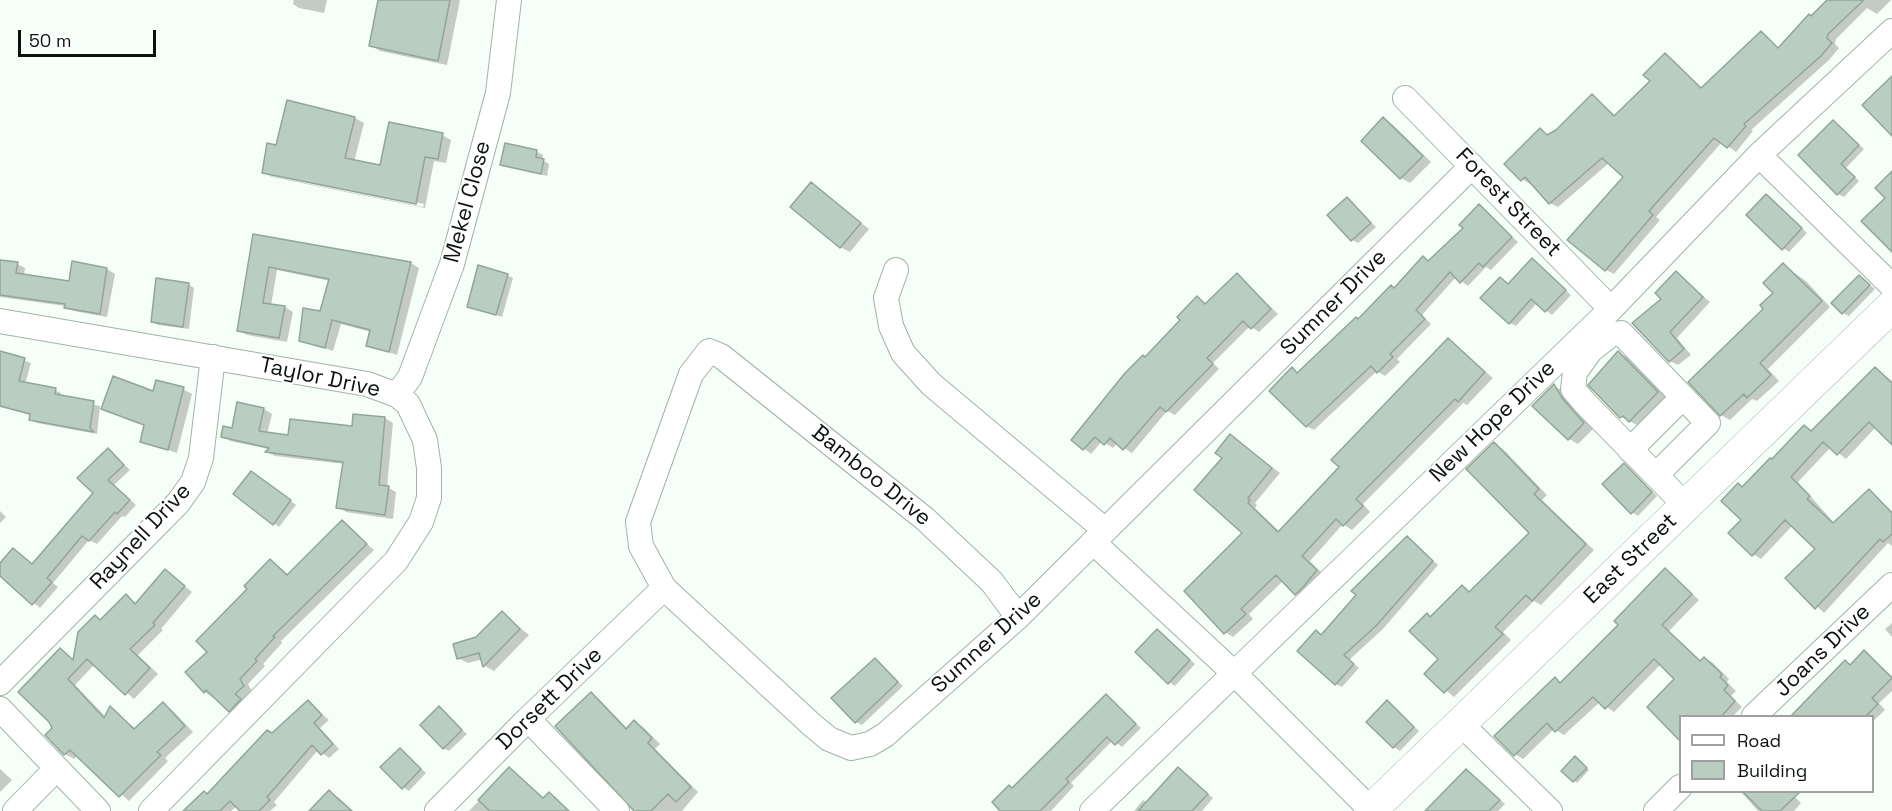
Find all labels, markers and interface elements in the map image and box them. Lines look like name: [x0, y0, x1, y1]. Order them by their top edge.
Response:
scale bar: [21, 18, 159, 56]
text: 50 m: [29, 29, 71, 52]
street label: Mekel Close: [439, 138, 497, 266]
street label: Forest Street: [1450, 143, 1566, 263]
street label: Sumner Drive: [1276, 245, 1392, 361]
street label: Taylor Drive: [257, 352, 383, 404]
street label: New Hope Drive: [1425, 355, 1561, 489]
street label: Bamboo Drive: [806, 420, 936, 532]
street label: Raynell Drive: [85, 478, 197, 596]
street label: East Street: [1579, 508, 1683, 610]
street label: Sumner Drive: [927, 587, 1047, 699]
street label: Joans Drive: [1770, 599, 1876, 703]
street label: Dorsett Drive: [492, 642, 608, 756]
legend: [1679, 715, 1874, 793]
text: Road: [1737, 729, 1781, 752]
text: Building: [1737, 759, 1807, 782]

